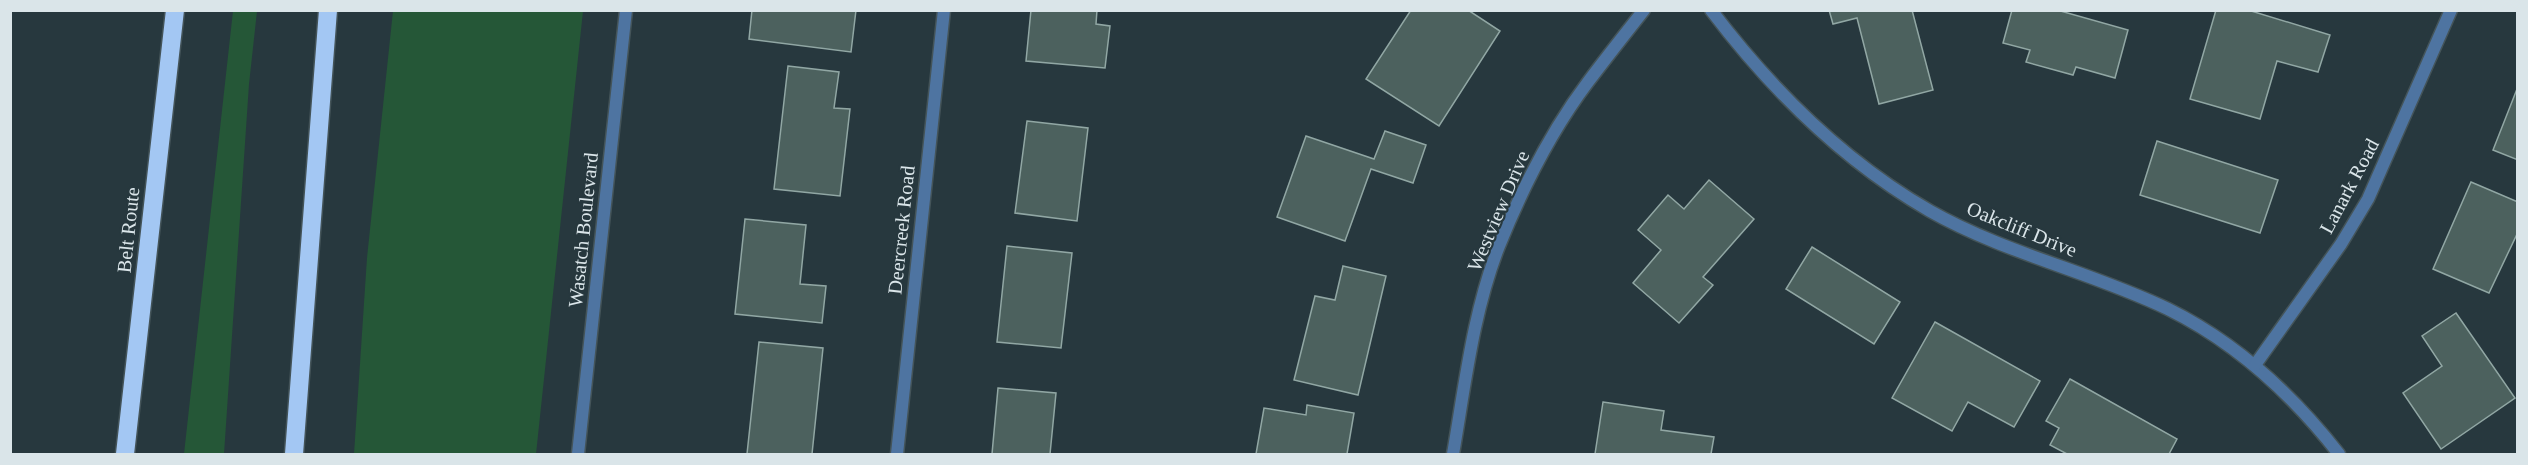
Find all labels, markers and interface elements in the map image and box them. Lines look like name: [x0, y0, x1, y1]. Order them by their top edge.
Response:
street label: Lanark Road: [2315, 135, 2383, 237]
street label: Westview Drive: [1463, 147, 1533, 275]
street label: Wasatch Boulevard: [564, 151, 602, 309]
street label: Deercreek Road: [883, 165, 919, 295]
street label: Belt Route: [113, 186, 143, 274]
street label: Oakcliff Drive: [1964, 197, 2080, 261]

